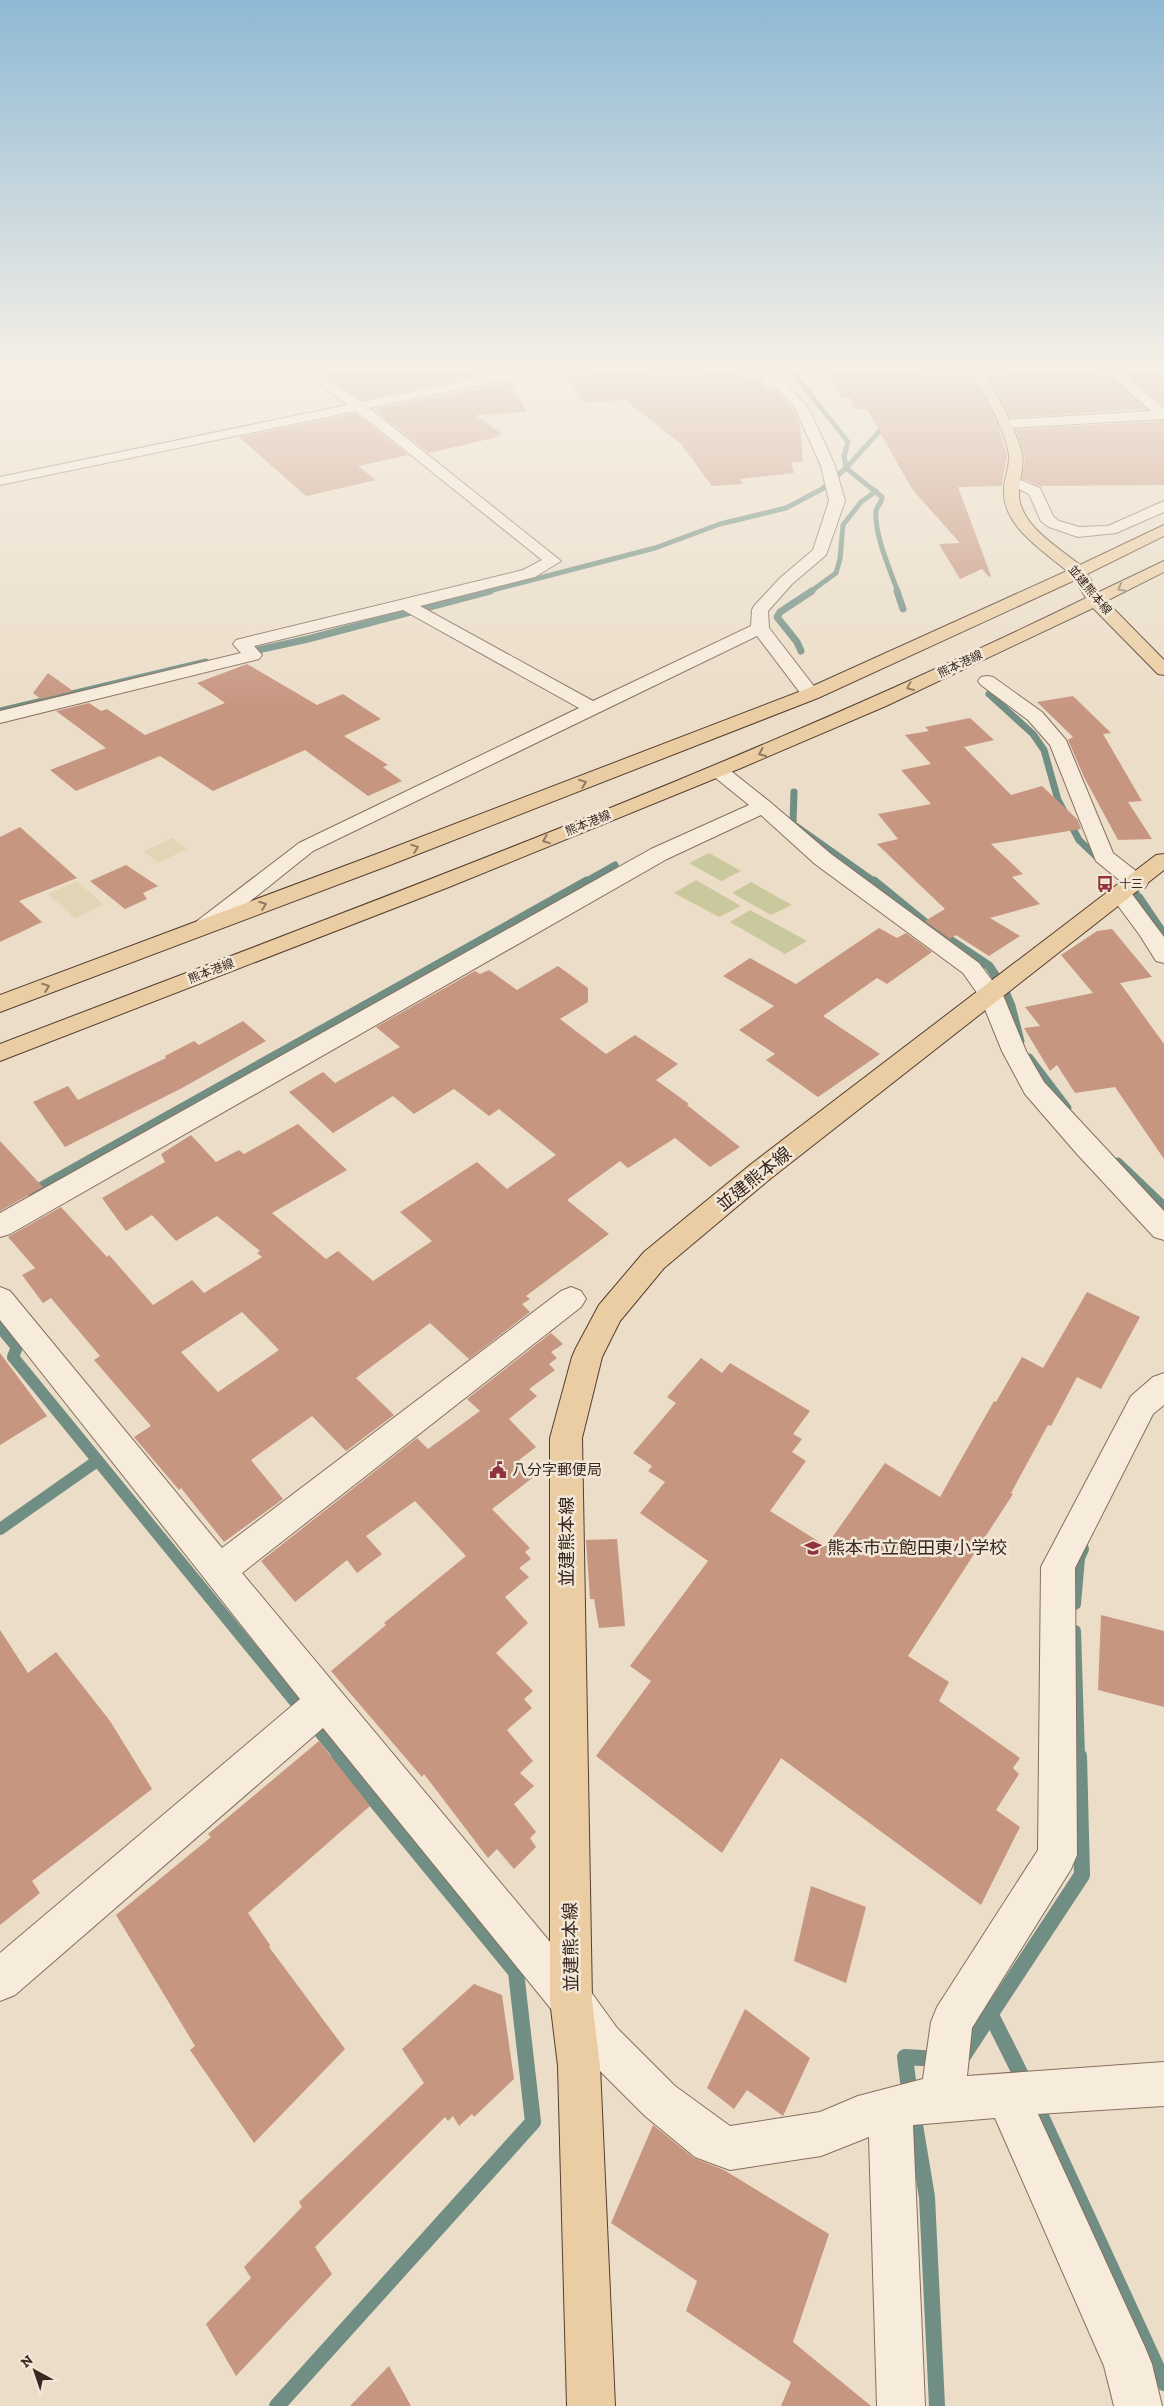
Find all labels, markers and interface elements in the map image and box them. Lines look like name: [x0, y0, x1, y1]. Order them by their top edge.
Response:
street label: 並建熊本線: [1065, 563, 1115, 617]
one-way arrow: [1117, 582, 1126, 592]
street label: 熊本港線: [935, 648, 985, 680]
one-way arrow: [906, 681, 915, 692]
one-way arrow: [758, 746, 767, 757]
one-way arrow: [579, 779, 587, 789]
street label: 熊本港線: [563, 808, 613, 838]
one-way arrow: [542, 833, 551, 844]
one-way arrow: [410, 843, 419, 854]
bus stop icon: 十三: [1095, 874, 1115, 894]
place label: 十三: [1119, 877, 1143, 891]
one-way arrow: [258, 901, 267, 911]
street label: 熊本港線: [186, 956, 236, 986]
one-way arrow: [41, 983, 49, 993]
street label: 並建熊本線: [712, 1142, 796, 1216]
public building icon: 八分字郵便局: [488, 1460, 508, 1480]
place label: 八分字郵便局: [512, 1461, 602, 1479]
street label: 並建熊本線: [556, 1497, 578, 1587]
place label: 熊本市立飽田東小学校: [827, 1537, 1007, 1559]
school or university icon: 熊本市立飽田東小学校: [803, 1538, 823, 1558]
street label: 並建熊本線: [559, 1902, 583, 1992]
north arrow: [10, 2346, 60, 2396]
text: N: [17, 2351, 37, 2371]

